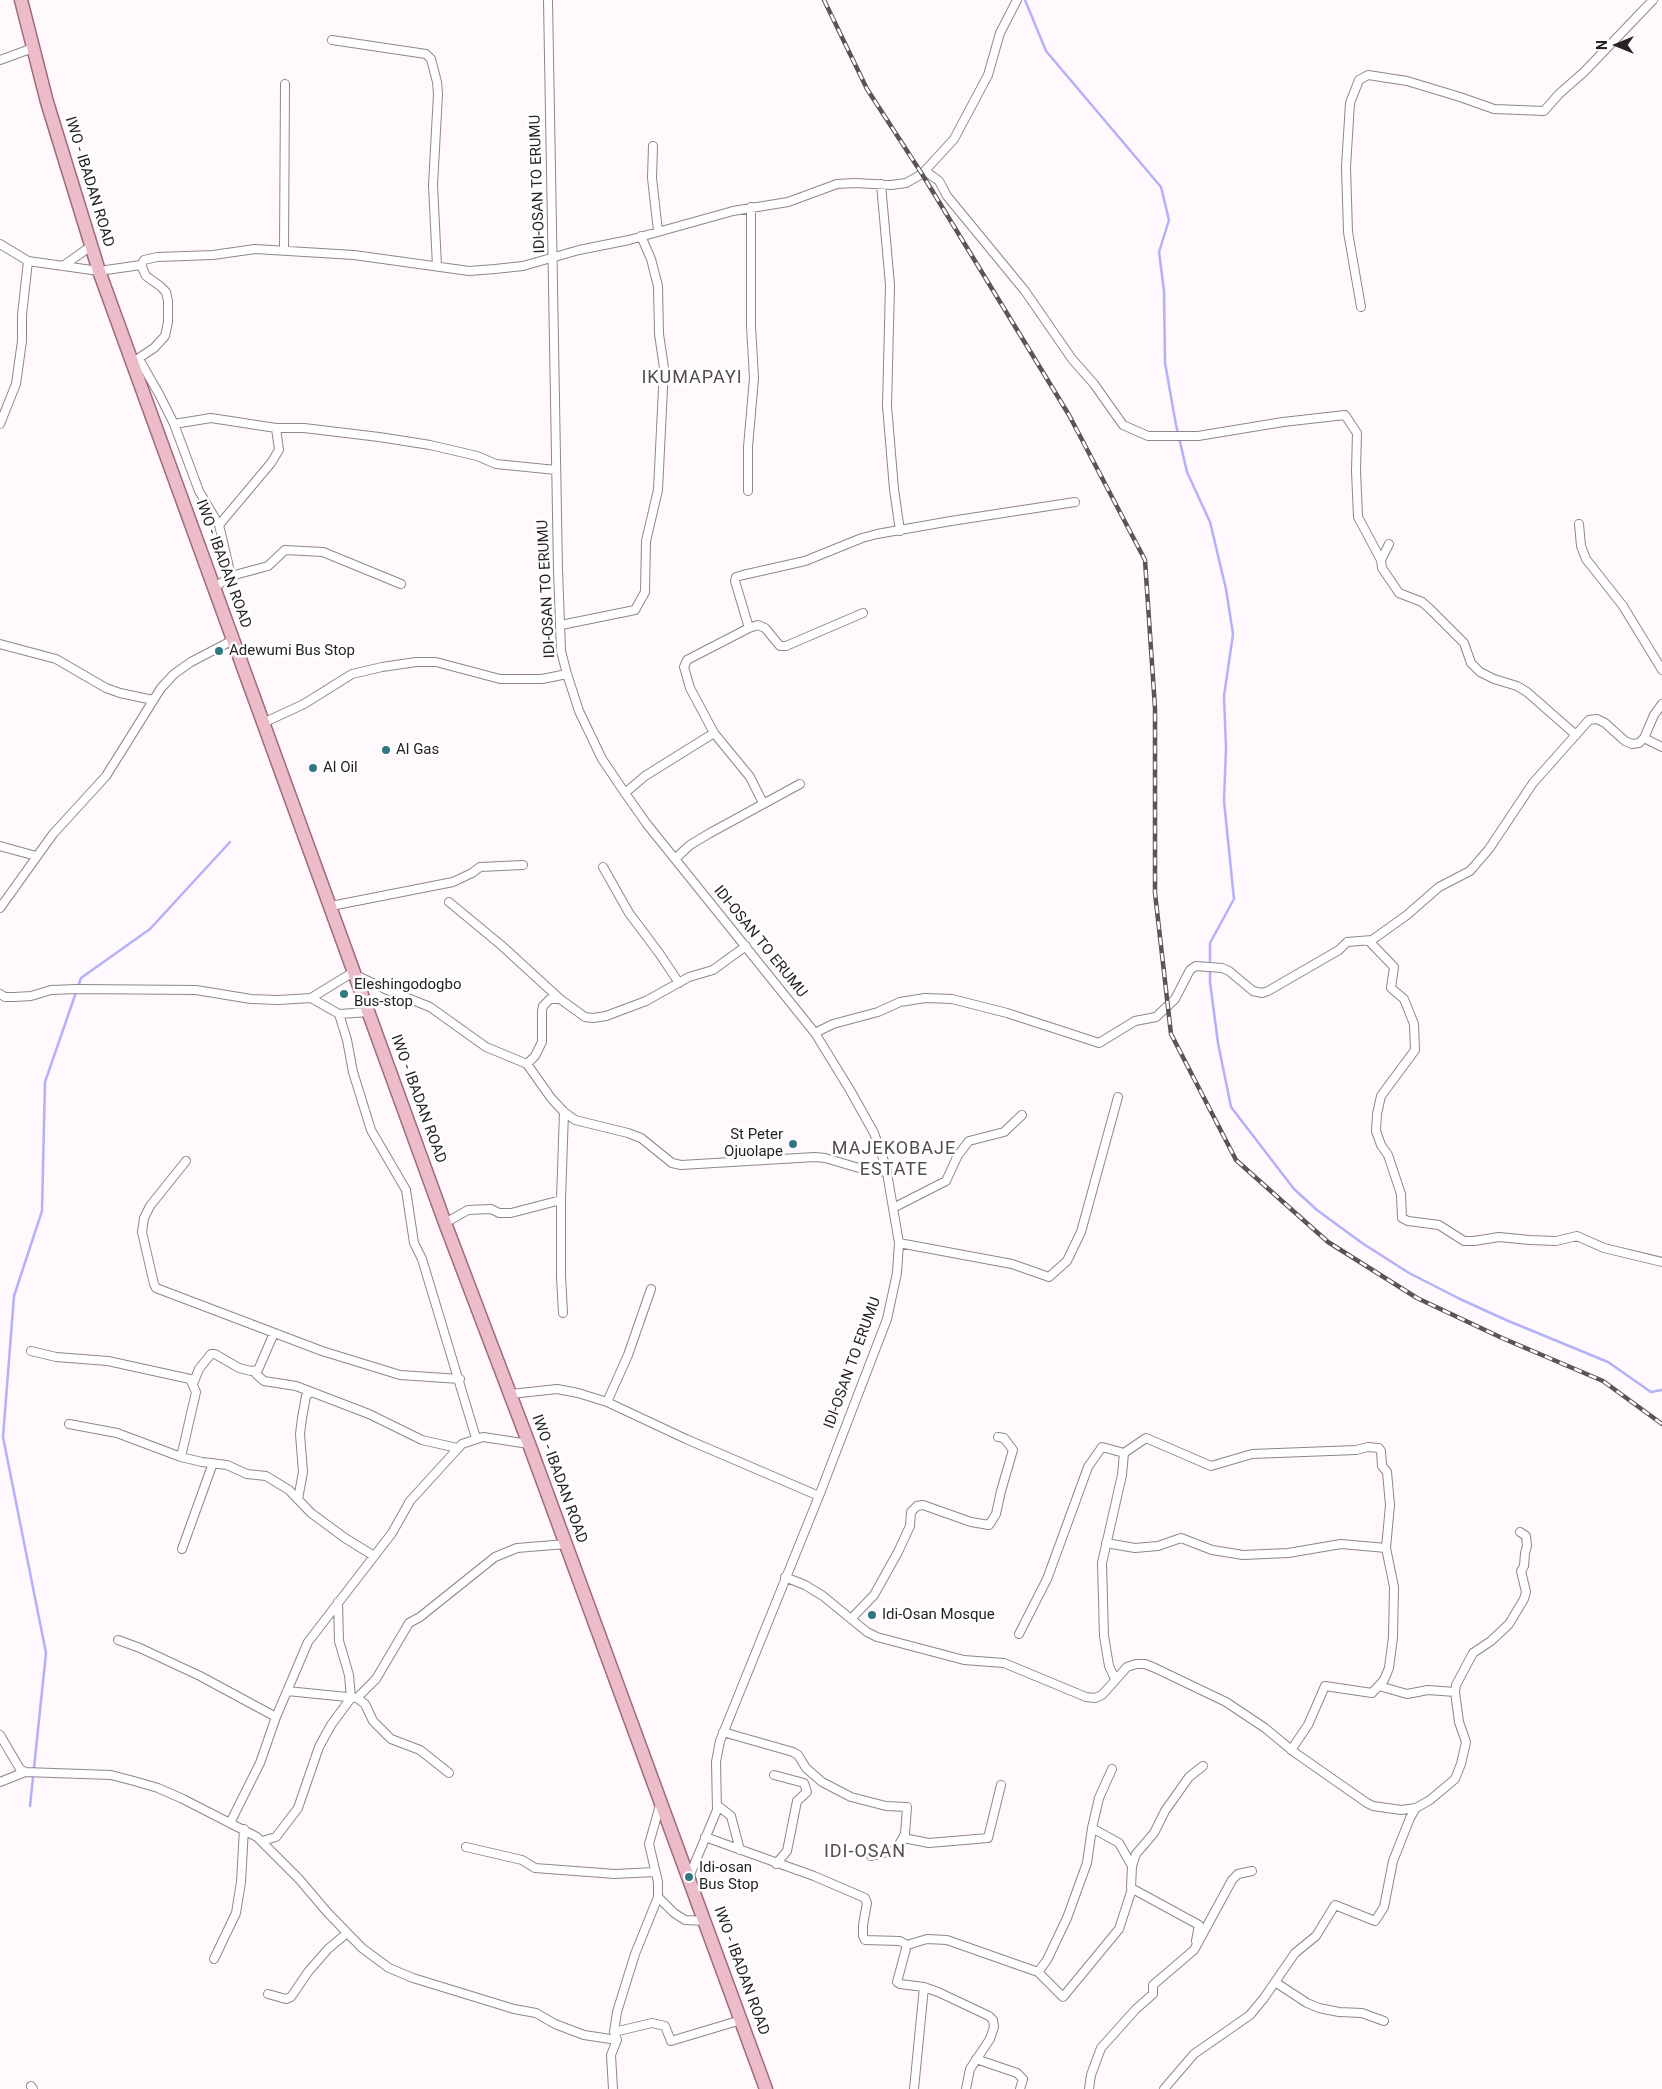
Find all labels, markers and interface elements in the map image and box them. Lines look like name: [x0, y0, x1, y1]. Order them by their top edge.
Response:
north arrow: [1592, 20, 1642, 70]
text: N: [1594, 40, 1610, 50]
street label: IDI-OSAN TO ERUMU: [527, 114, 549, 254]
street label: IWO - IBADAN ROAD: [61, 115, 117, 249]
district label: IKUMAPAYI: [640, 367, 744, 389]
street label: IWO - IBADAN ROAD: [191, 497, 255, 631]
street label: IDI-OSAN TO ERUMU: [534, 519, 560, 659]
place label: Adewumi Bus Stop: [229, 642, 355, 660]
marker: Adewumi Bus Stop: [213, 645, 225, 657]
place label: Al Gas: [396, 741, 439, 759]
marker: Al Gas: [380, 744, 392, 756]
place label: Al Oil: [323, 759, 358, 777]
marker: Al Oil: [307, 762, 319, 774]
street label: IDI-OSAN TO ERUMU: [709, 882, 811, 1002]
place label: Eleshingodogbo Bus-stop: [354, 976, 461, 1011]
marker: Eleshingodogbo Bus-stop: [338, 988, 350, 1000]
street label: IWO - IBADAN ROAD: [386, 1032, 450, 1166]
place label: St Peter Ojuolape: [724, 1126, 783, 1161]
marker: St Peter Ojuolape: [787, 1138, 799, 1150]
district label: MAJEKOBAJE ESTATE: [831, 1138, 957, 1180]
street label: IDI-OSAN TO ERUMU: [821, 1295, 885, 1431]
street label: IWO - IBADAN ROAD: [527, 1412, 591, 1546]
place label: Idi-Osan Mosque: [882, 1606, 995, 1624]
marker: Idi-Osan Mosque: [866, 1609, 878, 1621]
district label: IDI-OSAN: [823, 1841, 907, 1863]
place label: Idi-osan Bus Stop: [699, 1859, 759, 1894]
marker: Idi-osan Bus Stop: [683, 1871, 695, 1883]
street label: IWO - IBADAN ROAD: [709, 1904, 773, 2038]

